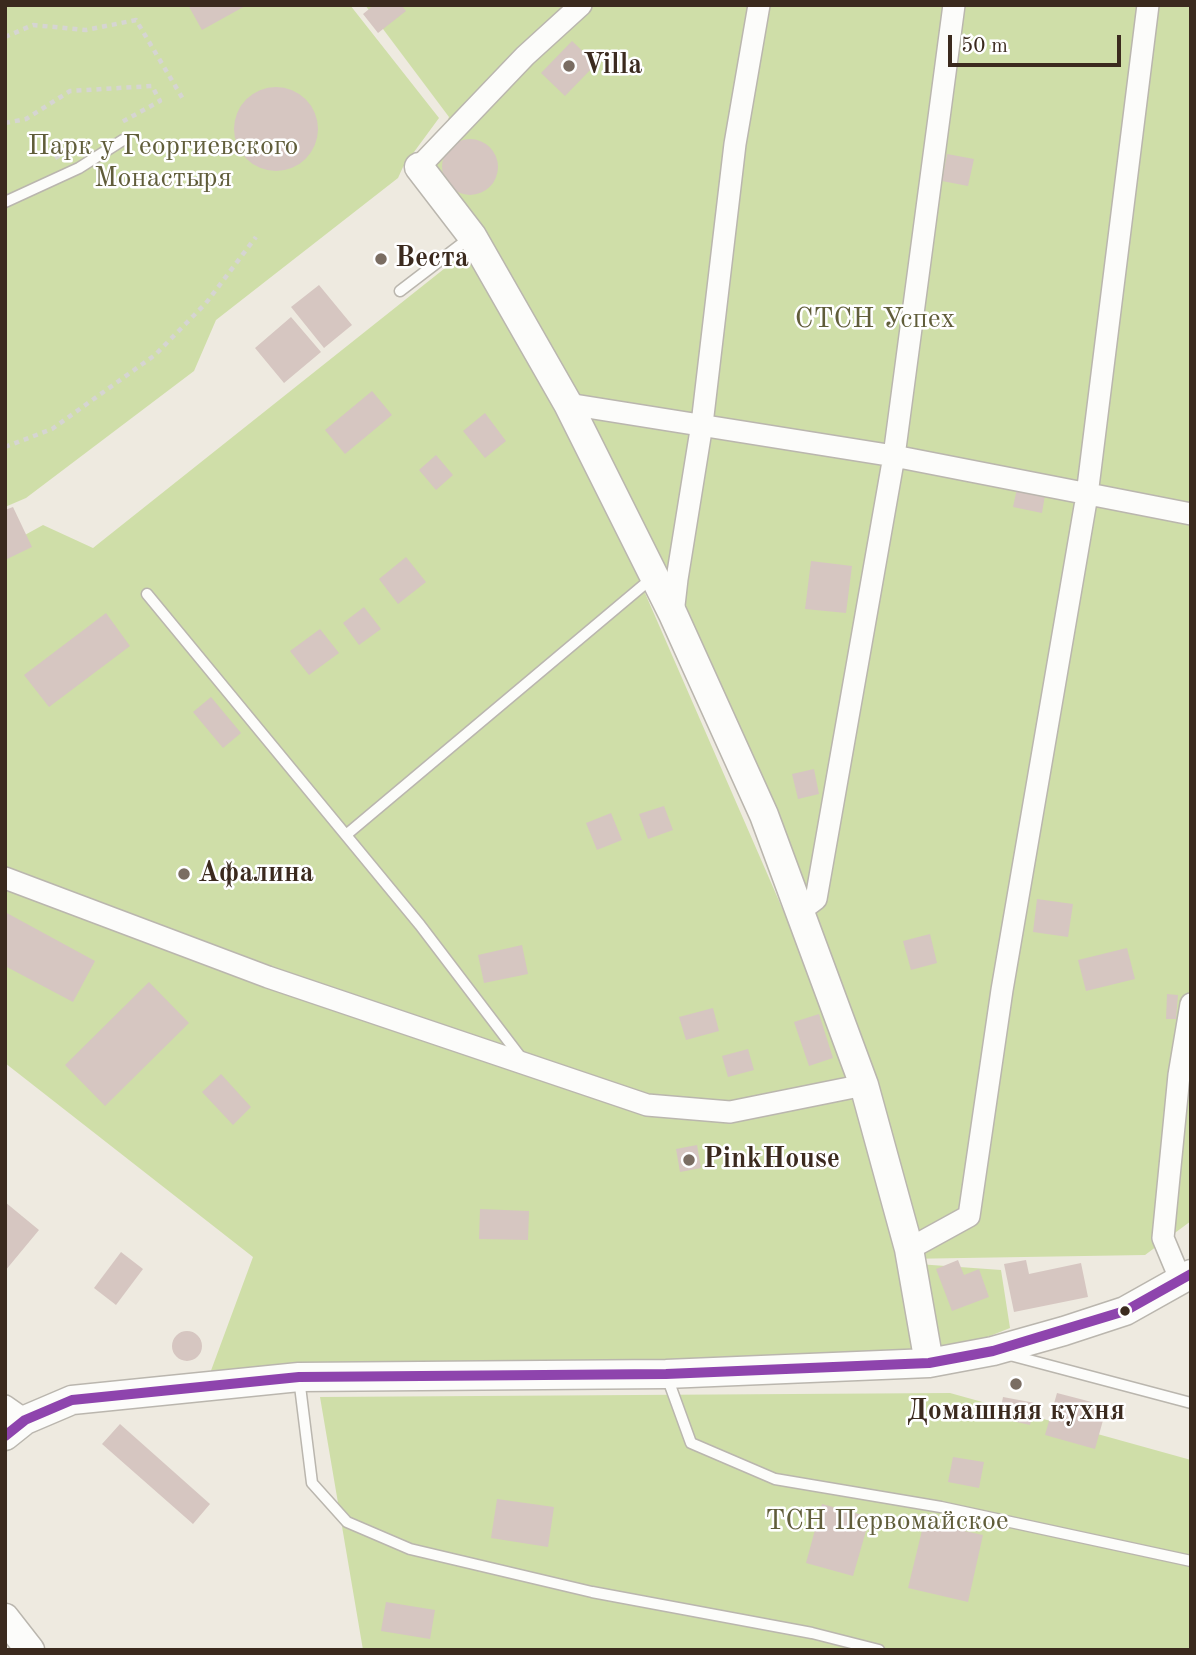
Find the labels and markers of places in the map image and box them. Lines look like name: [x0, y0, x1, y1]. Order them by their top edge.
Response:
place label: Villa: [583, 49, 643, 83]
marker: Villa: [561, 58, 577, 74]
place label: Веста: [395, 242, 469, 276]
marker: Веста: [373, 251, 389, 267]
place label: Афалина: [198, 857, 314, 891]
marker: Афалина: [176, 866, 192, 882]
place label: PinkHouse: [703, 1143, 840, 1177]
marker: PinkHouse: [681, 1152, 697, 1168]
unlabelled marker: [1118, 1304, 1132, 1318]
marker: Домашняя кухня: [1008, 1376, 1024, 1392]
place label: Домашняя кухня: [907, 1395, 1125, 1429]

